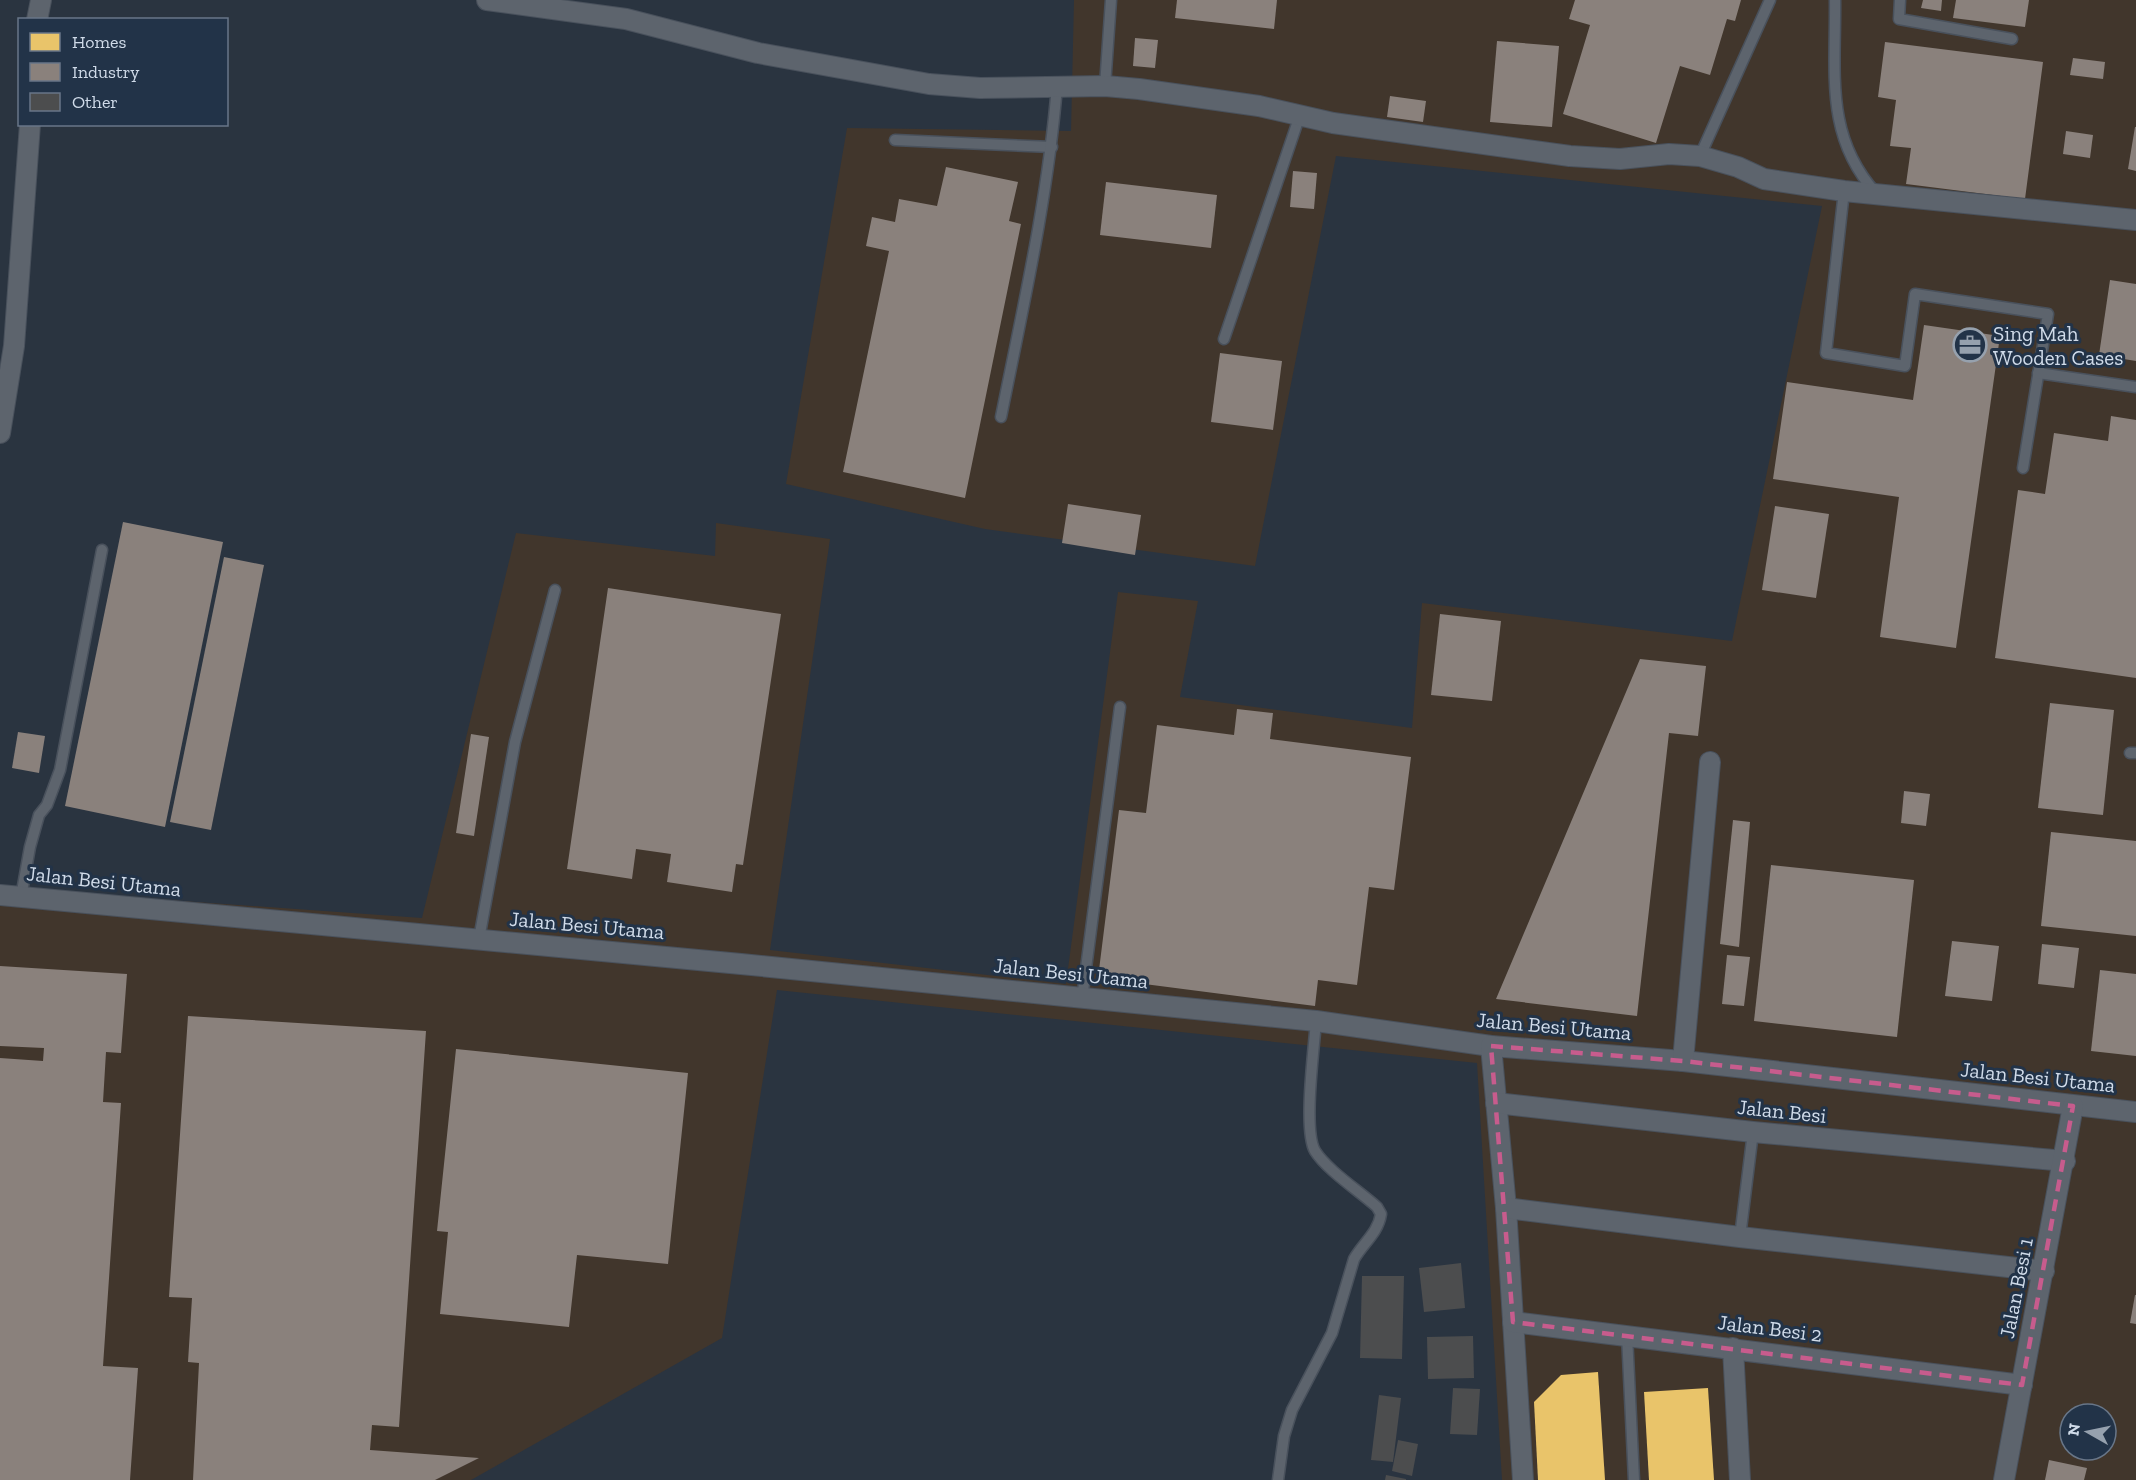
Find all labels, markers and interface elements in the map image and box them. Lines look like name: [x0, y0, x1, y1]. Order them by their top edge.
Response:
legend: [18, 18, 228, 126]
text: Homes: [72, 31, 126, 53]
text: Industry: [72, 61, 140, 83]
text: Other: [72, 91, 118, 113]
place label: Sing Mah Wooden Cases: [1993, 321, 2123, 370]
office icon: Sing Mah Wooden Cases: [1952, 327, 1988, 363]
street label: Jalan Besi Utama: [26, 860, 182, 902]
street label: Jalan Besi Utama: [509, 906, 665, 944]
street label: Jalan Besi Utama: [993, 952, 1149, 994]
street label: Jalan Besi Utama: [1476, 1007, 1632, 1045]
street label: Jalan Besi Utama: [1960, 1056, 2116, 1098]
street label: Jalan Besi: [1736, 1094, 1828, 1128]
street label: Jalan Besi 1: [1994, 1235, 2038, 1341]
street label: Jalan Besi 2: [1716, 1309, 1824, 1347]
north arrow: [2058, 1402, 2118, 1462]
text: N: [2063, 1422, 2084, 1437]

